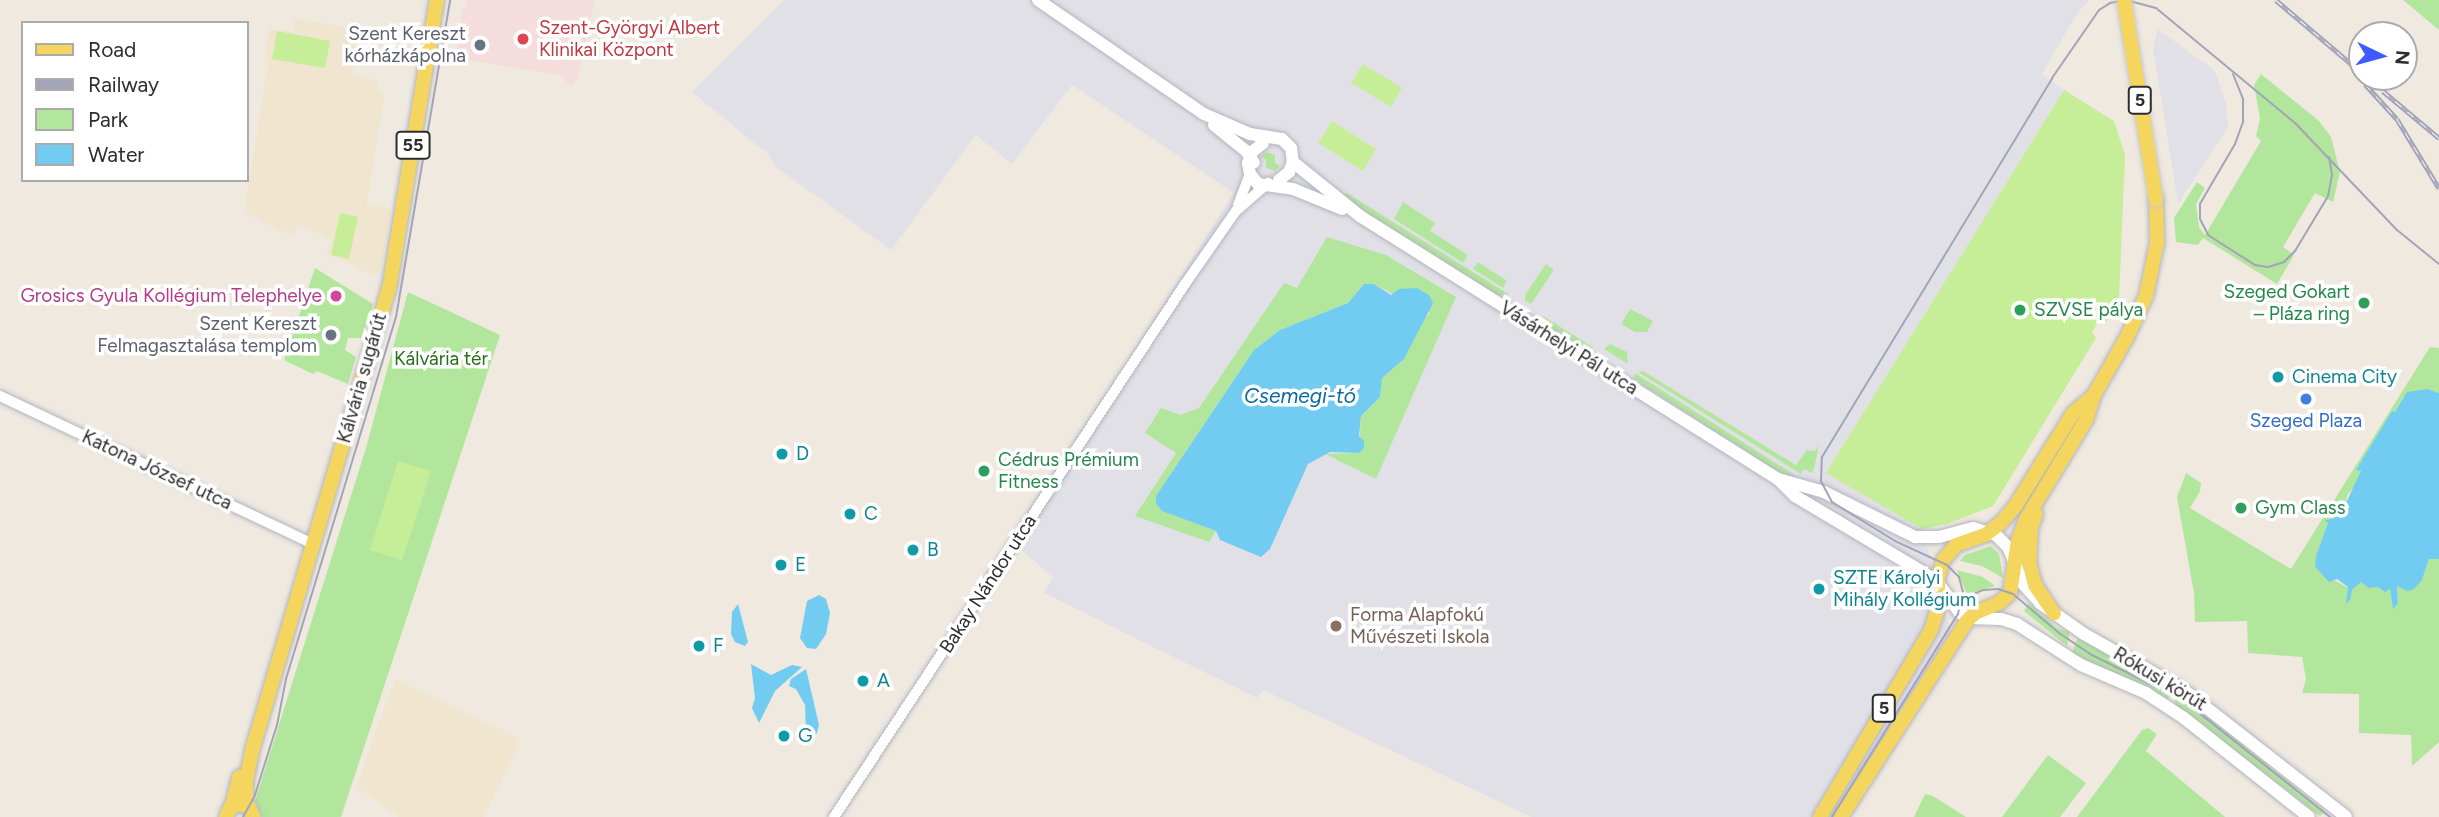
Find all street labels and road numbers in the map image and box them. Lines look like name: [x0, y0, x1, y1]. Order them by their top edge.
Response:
road number: 5: [2128, 86, 2152, 114]
road number: 55: [396, 130, 430, 160]
street label: Vásárhelyi Pál utca: [1496, 296, 1642, 400]
street label: Kálvária sugárút: [333, 310, 391, 446]
street label: Katona József utca: [78, 425, 236, 515]
street label: Bakay Nándor utca: [935, 510, 1041, 658]
street label: Rókusi körút: [2109, 642, 2211, 716]
road number: 5: [1872, 694, 1896, 722]

